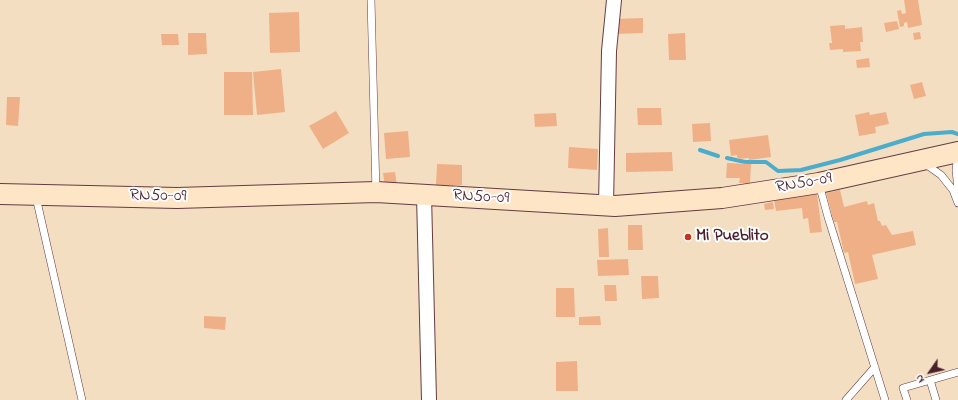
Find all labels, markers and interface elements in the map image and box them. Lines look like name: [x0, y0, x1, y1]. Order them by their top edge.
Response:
street label: RN50-09: [774, 169, 834, 199]
street label: RN50-09: [129, 186, 187, 208]
street label: RN50-09: [452, 186, 510, 210]
place label: Mi Pueblito: [696, 227, 769, 247]
marker: Mi Pueblito: [683, 232, 693, 242]
north arrow: [910, 352, 950, 392]
text: N: [911, 371, 929, 386]

